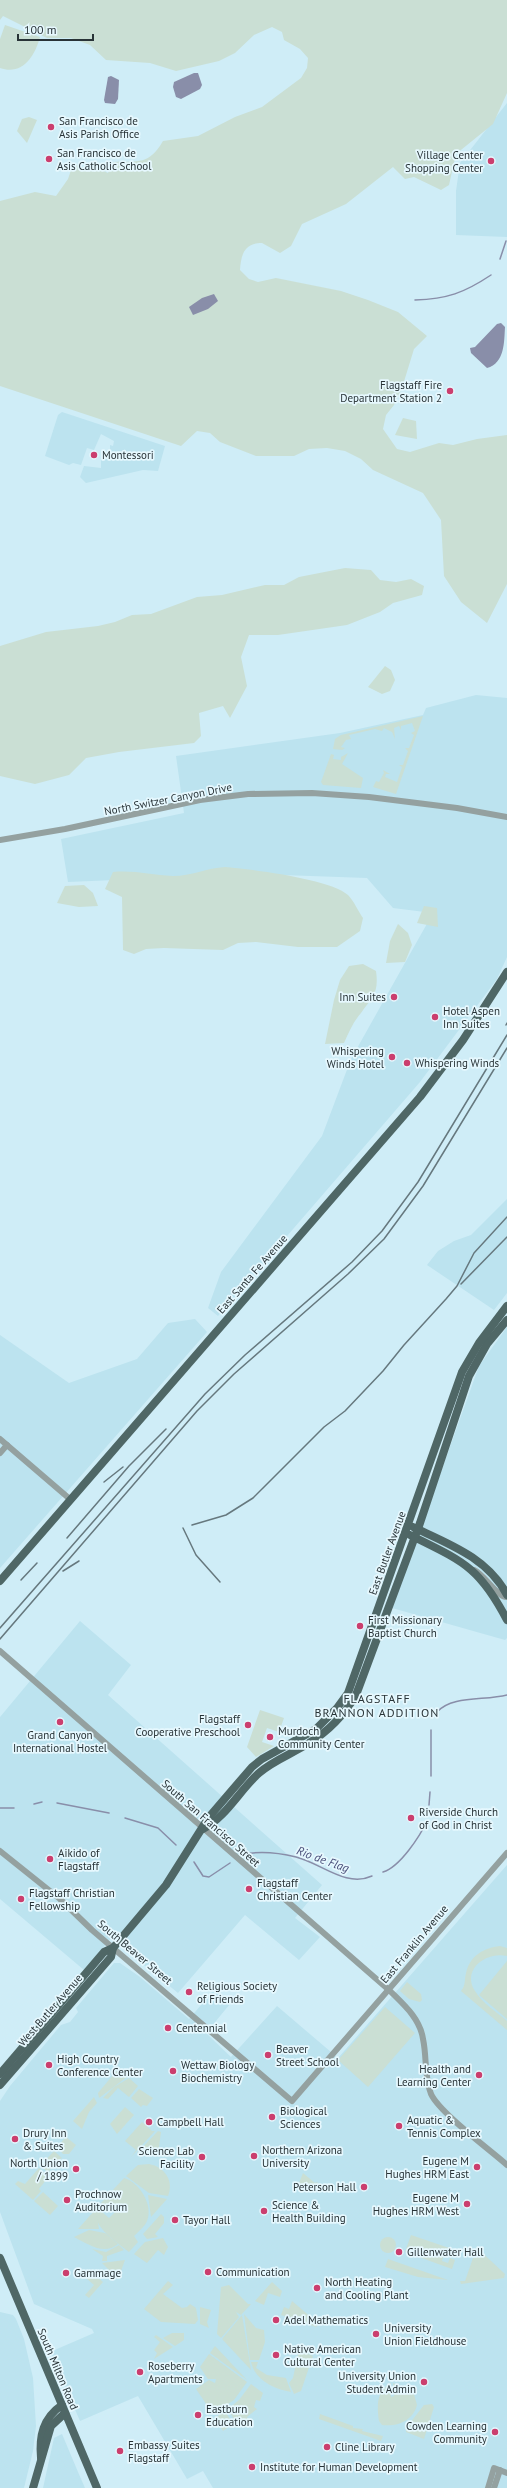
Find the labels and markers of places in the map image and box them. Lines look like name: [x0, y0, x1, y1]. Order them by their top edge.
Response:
place label: San Francisco de Asis Parish Office: [59, 114, 140, 141]
marker: San Francisco de Asis Parish Office: [46, 122, 56, 132]
place label: San Francisco de Asis Catholic School: [57, 146, 152, 173]
place label: Village Center Shopping Center: [405, 148, 483, 175]
marker: San Francisco de Asis Catholic School: [44, 154, 54, 164]
marker: Village Center Shopping Center: [486, 156, 496, 166]
place label: Flagstaff Fire Department Station 2: [340, 378, 442, 405]
marker: Flagstaff Fire Department Station 2: [445, 386, 455, 396]
place label: Montessori: [102, 448, 154, 462]
marker: Montessori: [89, 450, 99, 460]
place label: Inn Suites: [339, 990, 386, 1004]
marker: Inn Suites: [389, 992, 399, 1002]
place label: Hotel Aspen Inn Suites: [443, 1004, 500, 1031]
marker: Hotel Aspen Inn Suites: [430, 1012, 440, 1022]
place label: Whispering Winds Hotel: [327, 1044, 385, 1071]
marker: Whispering Winds Hotel: [387, 1052, 397, 1062]
place label: Whispering Winds: [415, 1056, 500, 1070]
marker: Whispering Winds: [402, 1058, 412, 1068]
place label: First Missionary Baptist Church: [368, 1613, 443, 1640]
marker: First Missionary Baptist Church: [355, 1621, 365, 1631]
place label: Flagstaff Cooperative Preschool: [135, 1712, 241, 1739]
marker: Grand Canyon International Hostel: [55, 1717, 65, 1727]
marker: Flagstaff Cooperative Preschool: [243, 1720, 253, 1730]
place label: Murdoch Community Center: [278, 1724, 365, 1751]
place label: Grand Canyon International Hostel: [13, 1728, 108, 1755]
marker: Murdoch Community Center: [265, 1732, 275, 1742]
place label: Riverside Church of God in Christ: [419, 1805, 498, 1832]
marker: Riverside Church of God in Christ: [406, 1813, 416, 1823]
place label: Aikido of Flagstaff: [58, 1846, 100, 1873]
marker: Aikido of Flagstaff: [45, 1854, 55, 1864]
place label: Flagstaff Christian Center: [257, 1876, 332, 1903]
marker: Flagstaff Christian Center: [244, 1884, 254, 1894]
place label: Flagstaff Christian Fellowship: [29, 1886, 115, 1913]
marker: Flagstaff Christian Fellowship: [16, 1894, 26, 1904]
place label: Religious Society of Friends: [197, 1979, 278, 2006]
marker: Religious Society of Friends: [184, 1987, 194, 1997]
place label: Centennial: [176, 2021, 227, 2035]
marker: Centennial: [163, 2023, 173, 2033]
place label: Beaver Street School: [276, 2042, 340, 2069]
marker: Beaver Street School: [263, 2050, 273, 2060]
place label: High Country Conference Center: [57, 2052, 143, 2079]
place label: Wettaw Biology Biochemistry: [181, 2058, 255, 2085]
marker: High Country Conference Center: [44, 2060, 54, 2070]
place label: Health and Learning Center: [397, 2062, 471, 2089]
marker: Wettaw Biology Biochemistry: [168, 2066, 178, 2076]
marker: Health and Learning Center: [474, 2070, 484, 2080]
place label: Biological Sciences: [280, 2104, 328, 2131]
marker: Biological Sciences: [267, 2112, 277, 2122]
place label: Aquatic & Tennis Complex: [407, 2113, 481, 2140]
place label: Campbell Hall: [157, 2115, 224, 2129]
marker: Campbell Hall: [144, 2117, 154, 2127]
marker: Aquatic & Tennis Complex: [394, 2121, 404, 2131]
place label: Drury Inn & Suites: [23, 2126, 67, 2153]
marker: Drury Inn & Suites: [10, 2134, 20, 2144]
place label: Northern Arizona University: [262, 2143, 342, 2170]
place label: Science Lab Facility: [139, 2144, 195, 2171]
marker: Northern Arizona University: [249, 2151, 259, 2161]
marker: Science Lab Facility: [197, 2152, 207, 2162]
place label: Eugene M Hughes HRM East: [385, 2154, 469, 2181]
place label: North Union / 1899: [10, 2156, 68, 2183]
marker: Eugene M Hughes HRM East: [472, 2162, 482, 2172]
marker: North Union / 1899: [71, 2164, 81, 2174]
place label: Peterson Hall: [293, 2180, 357, 2194]
marker: Peterson Hall: [359, 2182, 369, 2192]
place label: Prochnow Auditorium: [75, 2187, 127, 2214]
place label: Eugene M Hughes HRM West: [373, 2191, 459, 2218]
marker: Prochnow Auditorium: [62, 2195, 72, 2205]
place label: Science & Health Building: [272, 2198, 346, 2225]
marker: Eugene M Hughes HRM West: [462, 2199, 472, 2209]
marker: Science & Health Building: [259, 2206, 269, 2216]
place label: Tayor Hall: [183, 2213, 231, 2227]
marker: Tayor Hall: [170, 2215, 180, 2225]
place label: Gillenwater Hall: [407, 2245, 484, 2259]
marker: Gillenwater Hall: [394, 2247, 404, 2257]
place label: Communication: [216, 2265, 290, 2279]
place label: Gammage: [74, 2266, 121, 2280]
marker: Communication: [203, 2267, 213, 2277]
marker: Gammage: [61, 2268, 71, 2278]
place label: North Heating and Cooling Plant: [325, 2275, 409, 2302]
marker: North Heating and Cooling Plant: [312, 2283, 322, 2293]
place label: Adel Mathematics: [284, 2313, 369, 2327]
marker: Adel Mathematics: [271, 2315, 281, 2325]
place label: University Union Fieldhouse: [384, 2321, 467, 2348]
marker: University Union Fieldhouse: [371, 2329, 381, 2339]
place label: Native American Cultural Center: [284, 2342, 361, 2369]
marker: Native American Cultural Center: [271, 2350, 281, 2360]
place label: Roseberry Apartments: [148, 2359, 203, 2386]
marker: Roseberry Apartments: [135, 2367, 145, 2377]
place label: University Union Student Admin: [338, 2369, 416, 2396]
marker: University Union Student Admin: [419, 2377, 429, 2387]
place label: Eastburn Education: [206, 2402, 253, 2429]
marker: Eastburn Education: [193, 2410, 203, 2420]
place label: Cowden Learning Community: [406, 2419, 488, 2446]
marker: Cowden Learning Community: [490, 2427, 500, 2437]
place label: Embassy Suites Flagstaff: [128, 2438, 200, 2465]
place label: Cline Library: [335, 2440, 395, 2454]
marker: Cline Library: [322, 2442, 332, 2452]
marker: Embassy Suites Flagstaff: [115, 2446, 125, 2456]
place label: Institute for Human Development: [260, 2460, 418, 2474]
marker: Institute for Human Development: [247, 2462, 257, 2472]

